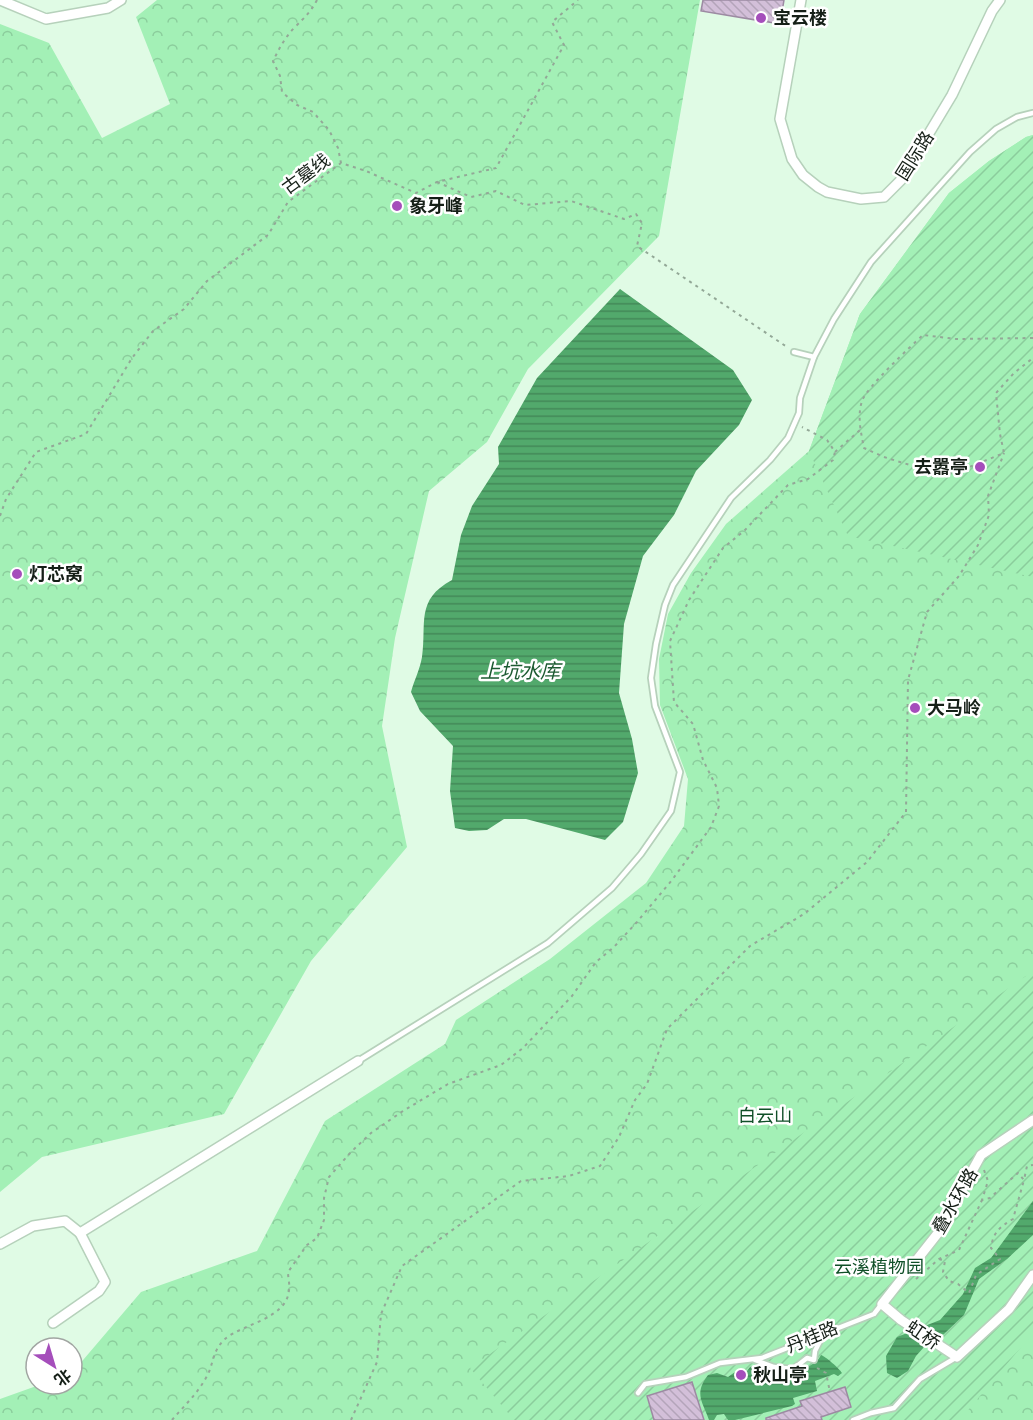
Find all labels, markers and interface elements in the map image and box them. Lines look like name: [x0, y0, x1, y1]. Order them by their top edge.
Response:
place label: 宝云楼: [773, 6, 827, 30]
marker: 宝云楼: [754, 11, 768, 25]
street label: 国际路: [891, 127, 939, 185]
street label: 古墓线: [277, 148, 335, 200]
place label: 象牙峰: [409, 194, 463, 218]
marker: 象牙峰: [390, 199, 404, 213]
place label: 去嚣亭: [914, 455, 968, 479]
marker: 去嚣亭: [973, 460, 987, 474]
place label: 灯芯窝: [29, 562, 83, 586]
marker: 灯芯窝: [10, 567, 24, 581]
water label: 上坑水库: [480, 658, 563, 684]
place label: 大马岭: [927, 696, 981, 720]
marker: 大马岭: [908, 701, 922, 715]
park label: 白云山: [738, 1104, 792, 1128]
street label: 叠水环路: [927, 1164, 983, 1238]
park label: 云溪植物园: [834, 1255, 924, 1279]
street label: 虹桥: [901, 1315, 945, 1355]
street label: 丹桂路: [782, 1316, 842, 1358]
north arrow: [24, 1336, 84, 1396]
place label: 秋山亭: [753, 1363, 807, 1387]
text: 北: [50, 1364, 75, 1391]
marker: 秋山亭: [734, 1368, 748, 1382]

